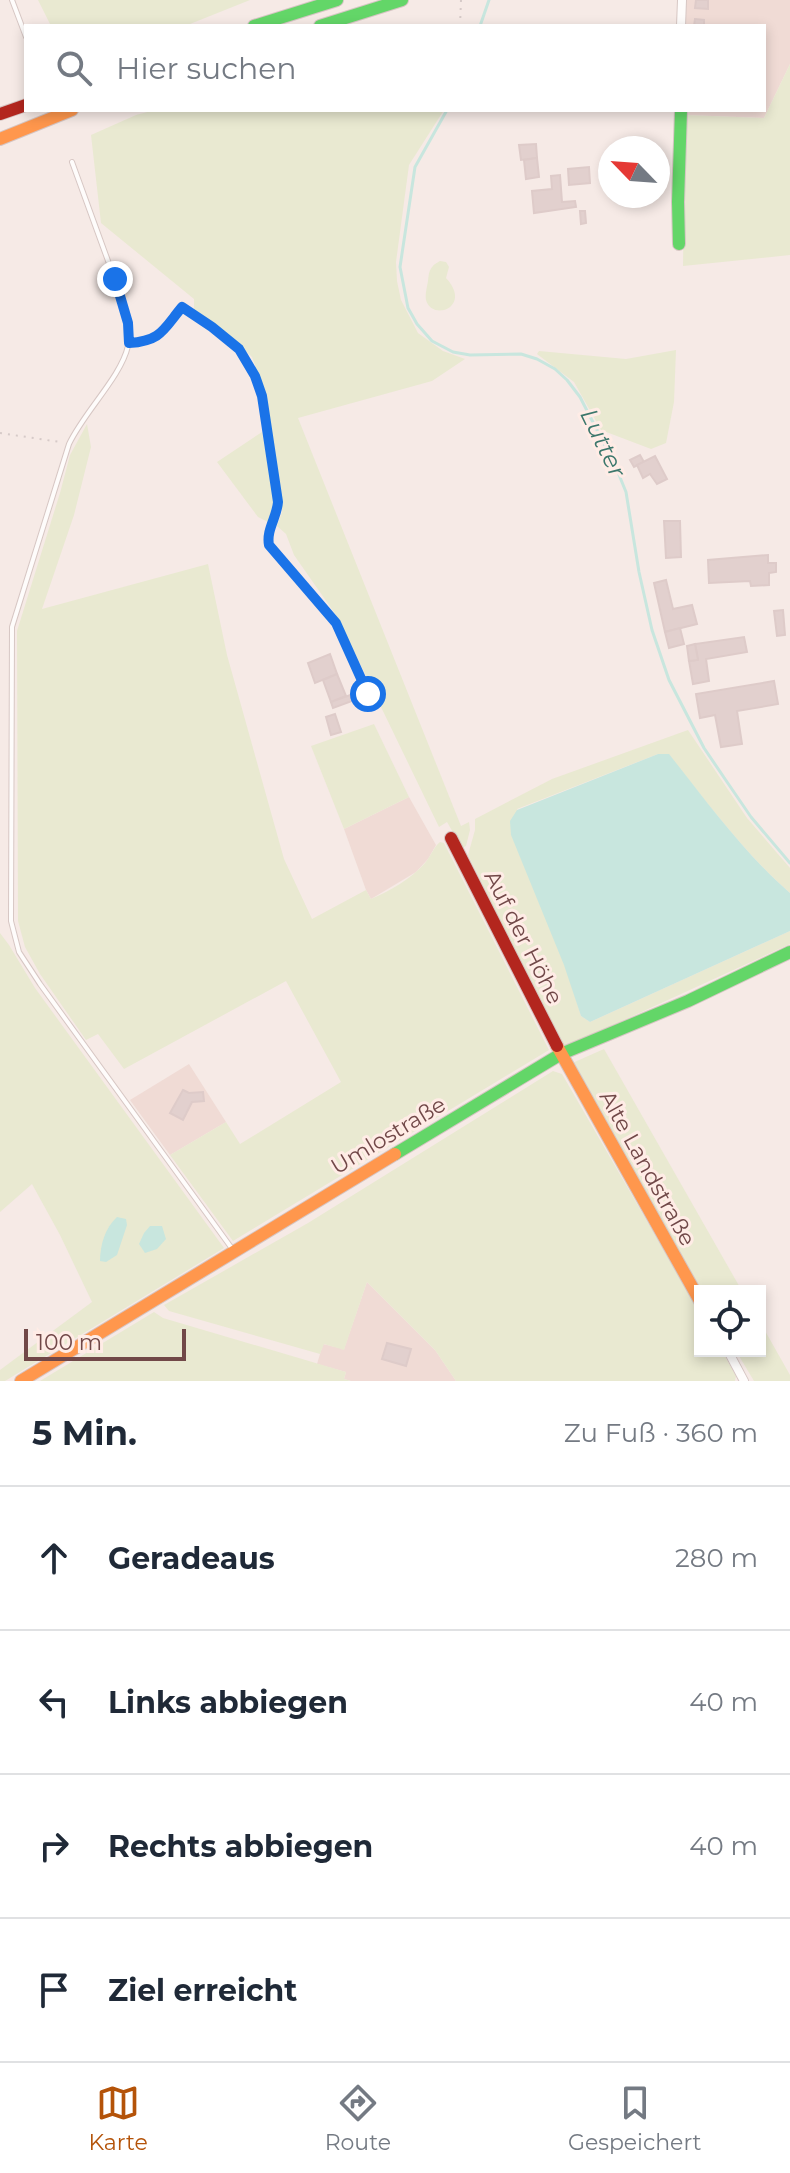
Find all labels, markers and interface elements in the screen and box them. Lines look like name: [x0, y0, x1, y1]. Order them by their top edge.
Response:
search box: [24, 24, 766, 112]
icon: search: [52, 46, 96, 90]
text: Hier suchen: [116, 50, 297, 87]
north arrow: [598, 136, 670, 208]
route end: [97, 261, 133, 297]
water label: Lutter: [574, 404, 633, 483]
route start: [350, 676, 386, 712]
street label: Auf der Höhe: [478, 866, 569, 1008]
street label: Alte Landstraße: [594, 1086, 701, 1251]
street label: Umlostraße: [326, 1091, 451, 1180]
map controls: [694, 1285, 766, 1357]
button: locate: [694, 1285, 766, 1357]
scale bar: [24, 1325, 186, 1361]
text: 100 m: [36, 1329, 102, 1356]
text: 5 Min.: [32, 1412, 137, 1454]
text: Zu Fuß · 360 m: [564, 1417, 758, 1449]
icon: ahead: [32, 1536, 76, 1580]
text: Geradeaus: [108, 1540, 275, 1577]
text: 280 m: [675, 1542, 758, 1574]
icon: left: [32, 1680, 76, 1724]
text: Links abbiegen: [108, 1684, 348, 1721]
text: 40 m: [689, 1686, 758, 1718]
icon: right: [32, 1824, 76, 1868]
text: Rechts abbiegen: [108, 1828, 373, 1865]
text: 40 m: [689, 1830, 758, 1862]
icon: arrive: [32, 1968, 76, 2012]
text: Ziel erreicht: [108, 1972, 297, 2009]
tab: Karte: [88, 2081, 148, 2156]
tab: Route: [325, 2081, 391, 2156]
tab: Gespeichert: [568, 2081, 702, 2156]

